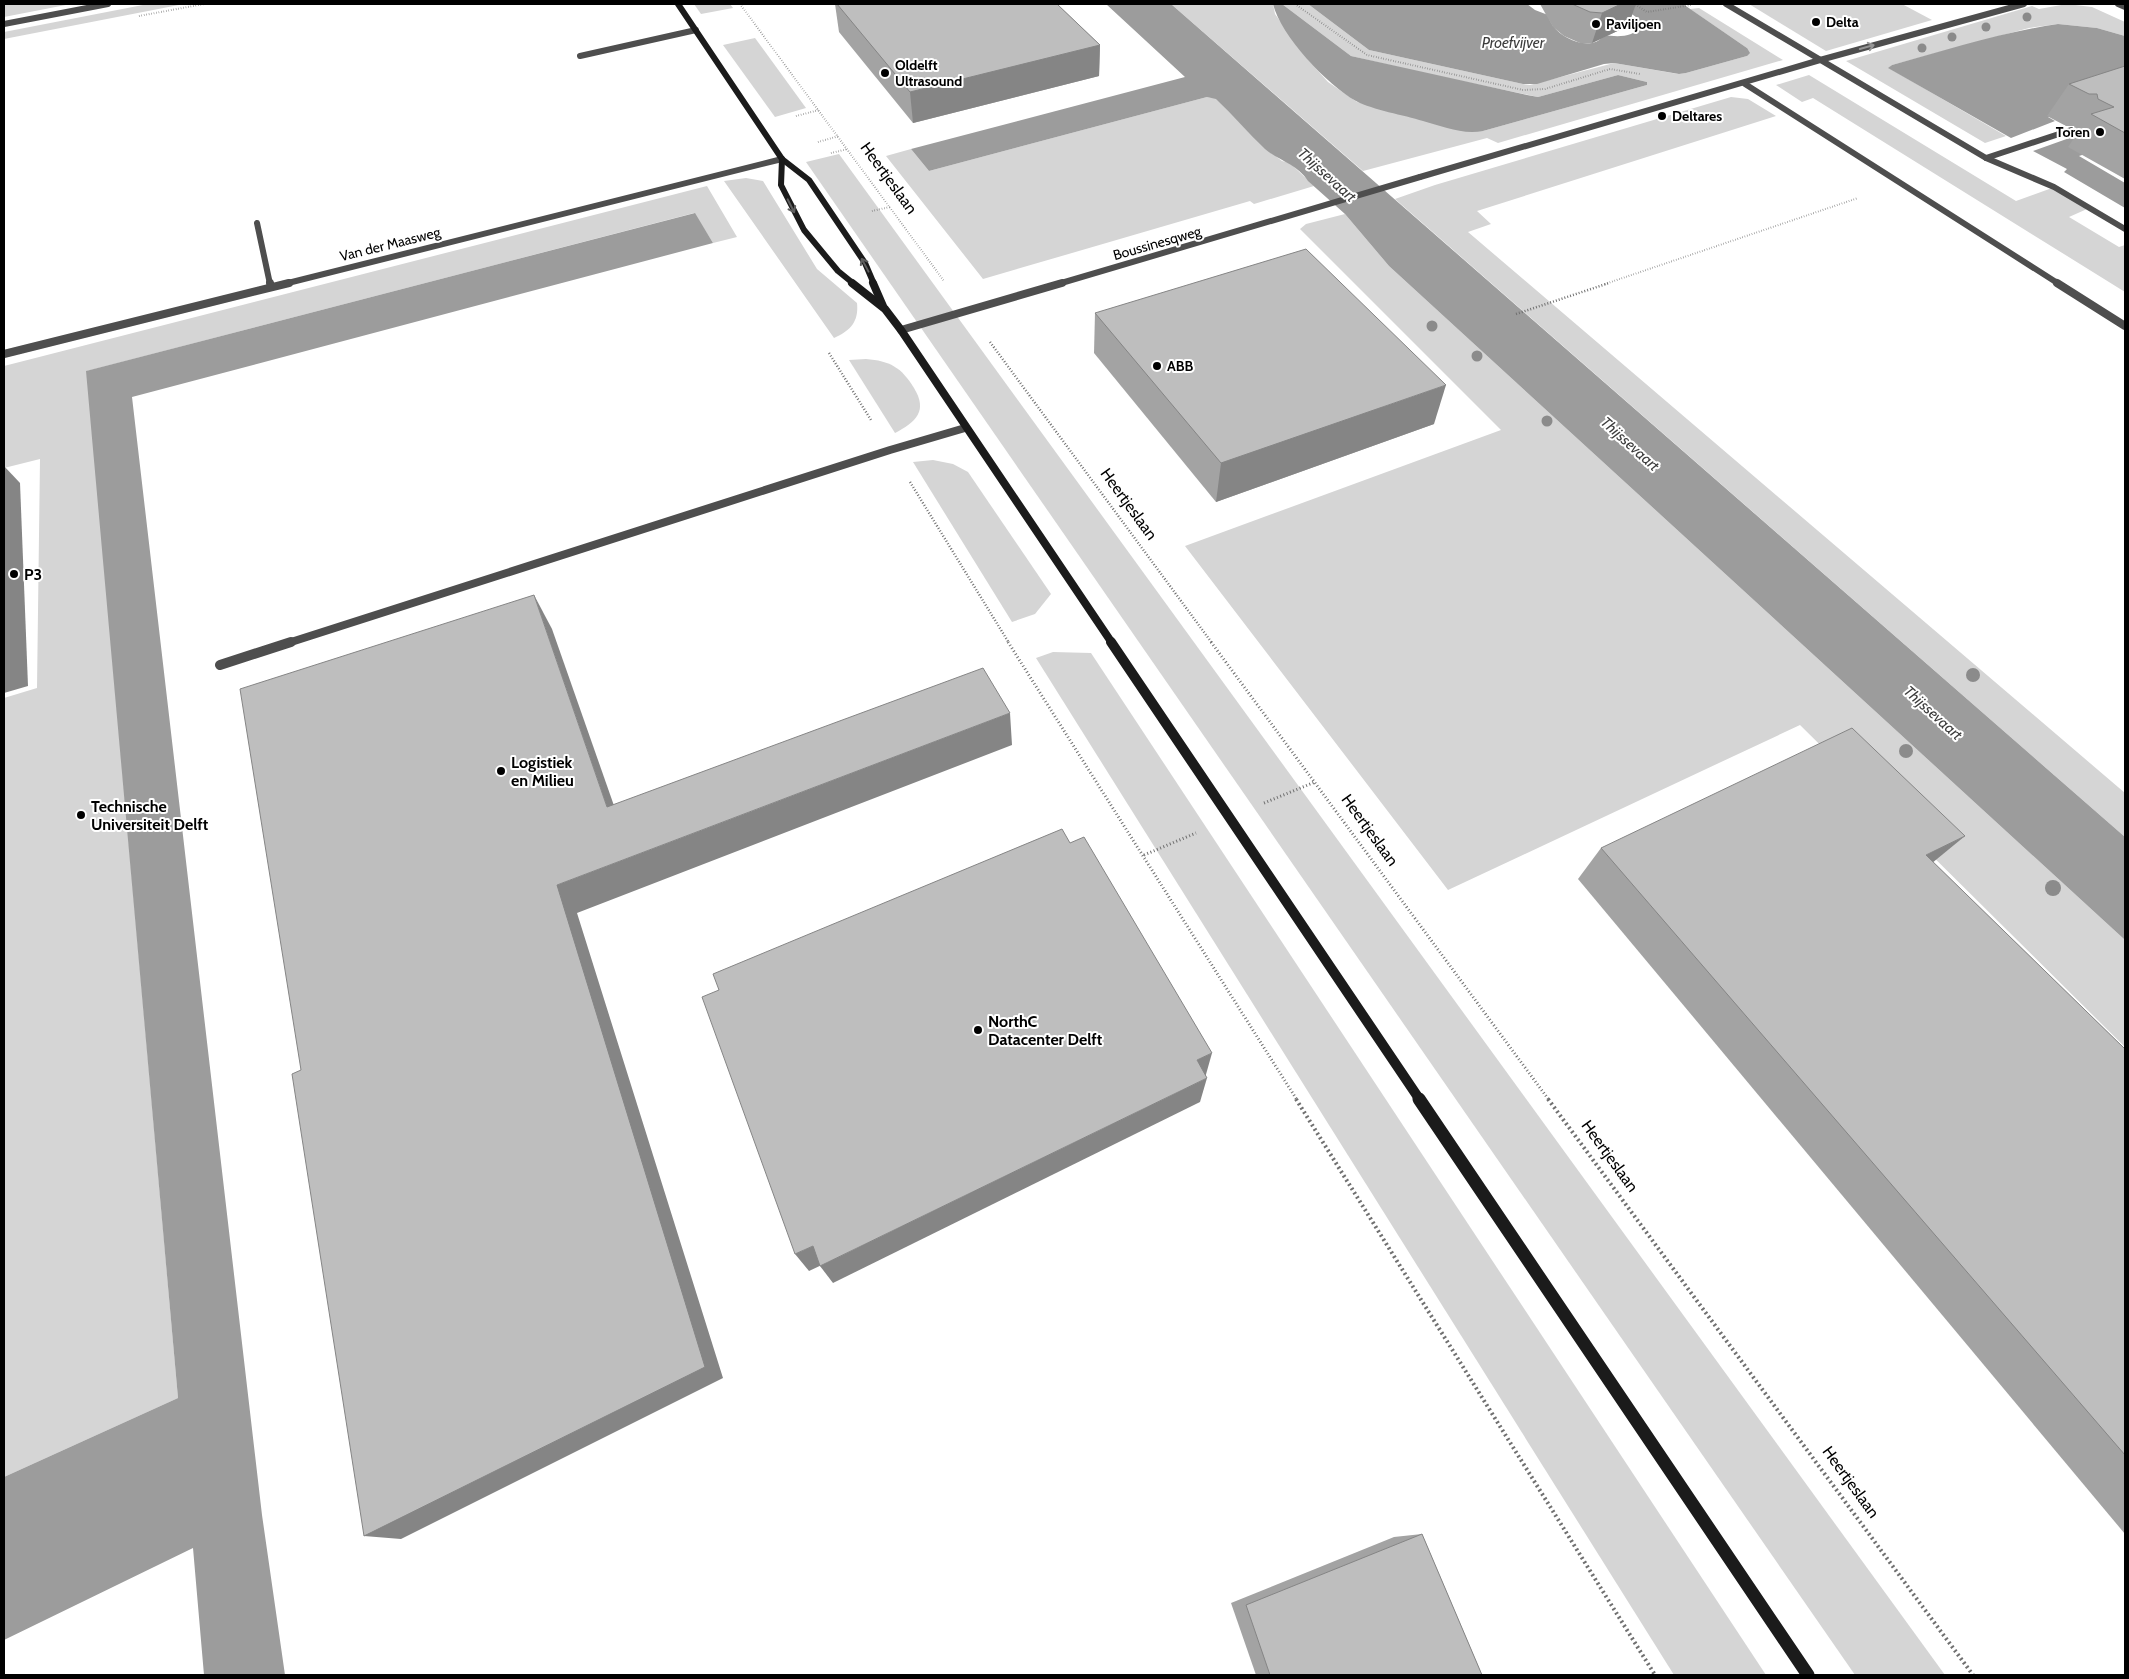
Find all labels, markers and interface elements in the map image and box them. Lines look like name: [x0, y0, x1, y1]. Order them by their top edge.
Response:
place label: Delta: [1826, 13, 1859, 31]
place label: Paviljoen: [1606, 15, 1661, 33]
marker: Delta: [1810, 16, 1822, 28]
marker: Paviljoen: [1590, 18, 1602, 30]
water label: Proefvijver: [1482, 34, 1546, 52]
one-way arrow: [1859, 42, 1875, 52]
place label: Oldelft Ultrasound: [895, 56, 962, 90]
marker: Oldelft Ultrasound: [879, 67, 891, 79]
place label: Deltares: [1672, 107, 1722, 125]
marker: Deltares: [1656, 110, 1668, 122]
place label: Toren: [2056, 123, 2090, 141]
marker: Toren: [2094, 126, 2106, 138]
street label: Heertjeslaan: [857, 138, 921, 218]
water label: Thijssevaart: [1294, 144, 1360, 206]
one-way arrow: [787, 198, 797, 213]
street label: Boussinesqweg: [1111, 222, 1204, 264]
street label: Van der Maasweg: [338, 223, 443, 265]
one-way arrow: [860, 258, 869, 273]
place label: ABB: [1167, 357, 1194, 375]
marker: ABB: [1151, 360, 1163, 372]
water label: Thijssevaart: [1597, 413, 1663, 475]
street label: Heertjeslaan: [1097, 464, 1161, 544]
place label: P3: [24, 565, 42, 584]
marker: P3: [8, 568, 20, 580]
water label: Thijssevaart: [1900, 682, 1966, 744]
place label: Logistiek en Milieu: [511, 753, 574, 790]
marker: Logistiek en Milieu: [495, 765, 507, 777]
street label: Heertjeslaan: [1338, 790, 1402, 870]
place label: Technische Universiteit Delft: [91, 797, 209, 834]
marker: Technische Universiteit Delft: [75, 809, 87, 821]
place label: NorthC Datacenter Delft: [988, 1012, 1103, 1049]
marker: NorthC Datacenter Delft: [972, 1024, 984, 1036]
street label: Heertjeslaan: [1578, 1116, 1642, 1196]
street label: Heertjeslaan: [1819, 1442, 1883, 1522]

